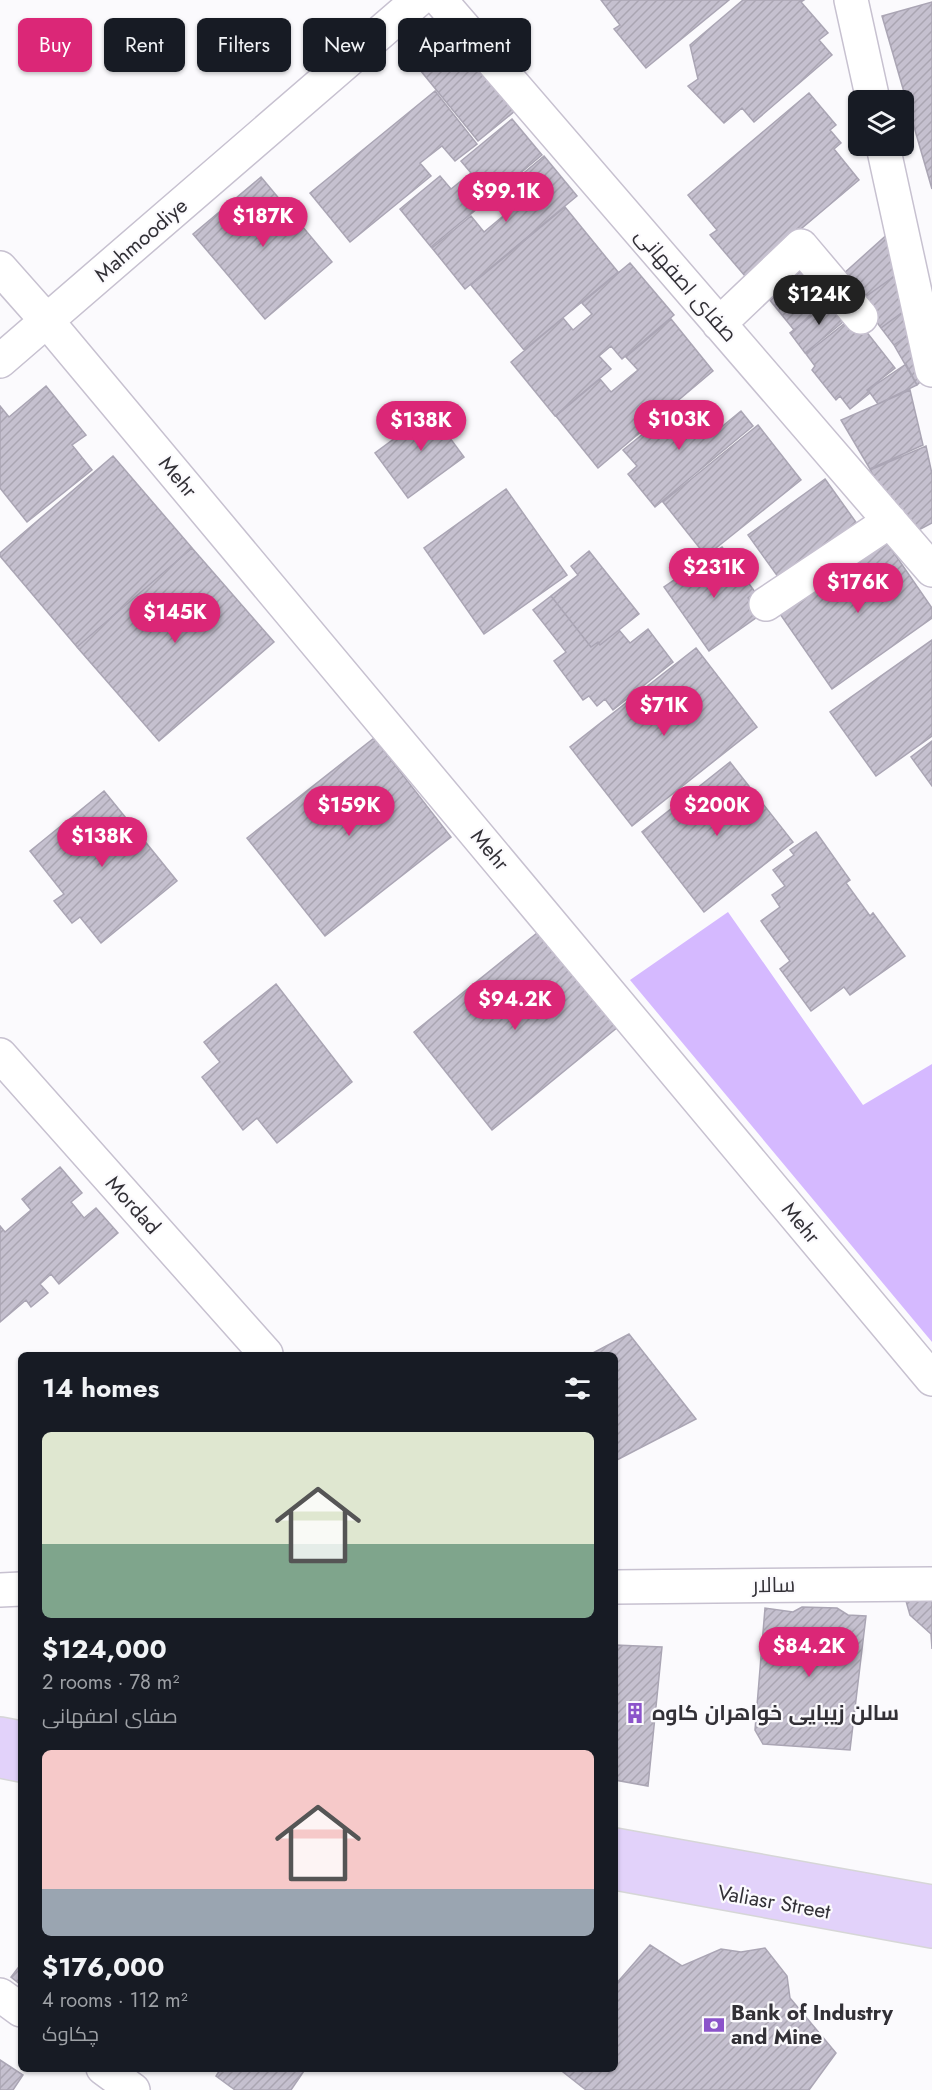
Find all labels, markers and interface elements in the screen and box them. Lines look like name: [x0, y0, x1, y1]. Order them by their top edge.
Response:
chip: Buy: [18, 18, 92, 72]
chip: Rent: [104, 18, 185, 72]
chip: Filters: [197, 18, 291, 72]
chip: New: [303, 18, 386, 72]
chip: Apartment: [398, 18, 531, 72]
map controls: [848, 90, 914, 156]
button: layers: [848, 90, 914, 156]
pin: $99.1K: [457, 172, 555, 223]
text: $99.1K: [472, 177, 540, 206]
street label: Mahmoodiye: [88, 191, 194, 289]
pin: $187K: [221, 197, 305, 248]
text: $187K: [233, 202, 293, 231]
street label: صفای اصفهانی: [628, 221, 744, 349]
pin: $124K: [777, 275, 861, 326]
text: $124K: [787, 280, 851, 309]
pin: $103K: [637, 400, 721, 451]
pin: $138K: [379, 401, 463, 452]
text: $103K: [648, 405, 710, 434]
text: $138K: [390, 406, 452, 435]
street label: Mehr: [152, 450, 205, 505]
pin: $231K: [672, 548, 756, 599]
text: $231K: [683, 553, 745, 582]
pin: $176K: [816, 563, 900, 614]
text: $176K: [827, 568, 889, 597]
pin: $145K: [133, 593, 217, 644]
text: $145K: [143, 598, 207, 627]
pin: $71K: [628, 686, 700, 737]
text: $71K: [640, 691, 688, 720]
pin: $159K: [307, 786, 391, 837]
pin: $200K: [675, 786, 759, 837]
text: $159K: [318, 791, 380, 820]
text: $200K: [684, 791, 750, 820]
pin: $138K: [60, 817, 144, 868]
text: $138K: [71, 822, 133, 851]
street label: Mehr: [464, 823, 517, 878]
pin: $94.2K: [466, 980, 564, 1031]
text: $94.2K: [478, 985, 552, 1014]
street label: Mordad: [99, 1169, 167, 1241]
street label: Mehr: [775, 1196, 828, 1251]
text: 14 homes: [42, 1369, 159, 1407]
icon: filters: [561, 1372, 594, 1405]
icon: home: [264, 1471, 372, 1579]
street label: سالار: [751, 1570, 796, 1600]
pin: $84.2K: [760, 1627, 858, 1678]
text: $124,000: [42, 1630, 167, 1668]
text: $84.2K: [773, 1632, 845, 1661]
text: 2 rooms · 78 m²: [42, 1668, 179, 1697]
place label: سالن زیبایی خواهران کاوه: [652, 1698, 899, 1728]
building icon: سالن زیبایی خواهران کاوه: [623, 1701, 647, 1725]
text: صفای اصفهانی: [42, 1702, 178, 1731]
icon: home: [264, 1789, 372, 1897]
street label: Valiasr Street: [715, 1877, 833, 1927]
text: $176,000: [42, 1948, 165, 1986]
text: 4 rooms · 112 m²: [42, 1986, 188, 2015]
place label: Bank of Industry and Mine: [731, 1998, 894, 2052]
bank icon: Bank of Industry and Mine: [702, 2013, 726, 2037]
text: چکاوک: [42, 2020, 99, 2049]

